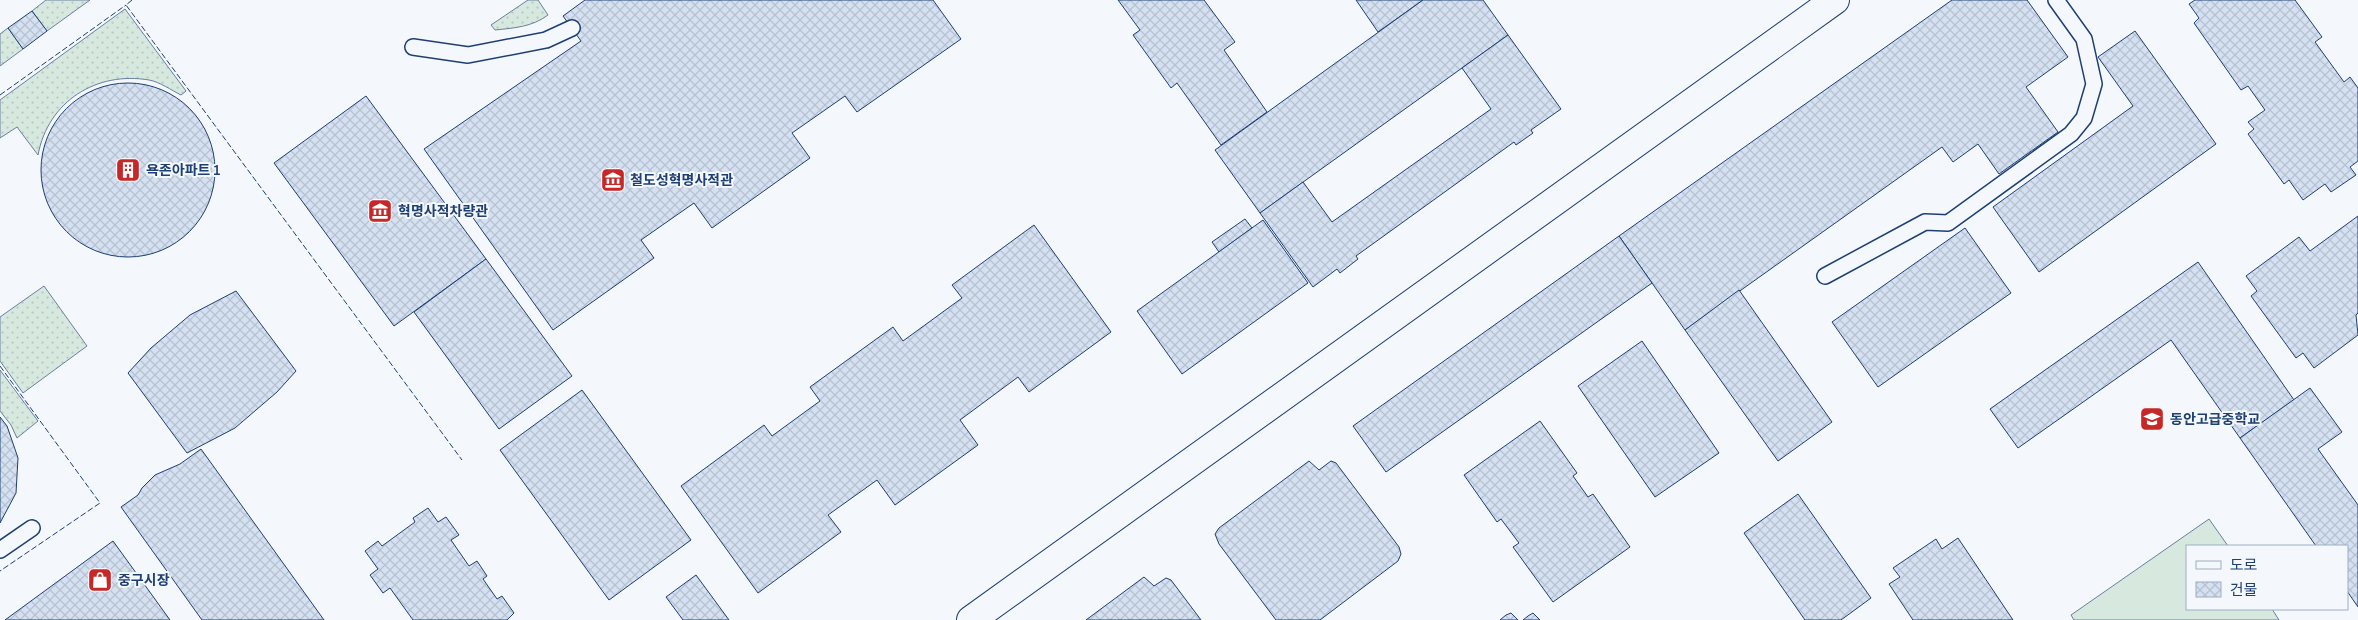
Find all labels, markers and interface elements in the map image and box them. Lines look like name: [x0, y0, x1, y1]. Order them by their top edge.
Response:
building icon: 욕존아파트 1: [115, 157, 141, 183]
place label: 욕존아파트 1: [146, 161, 221, 179]
museum icon: 철도성혁명사적관: [600, 167, 626, 193]
place label: 철도성혁명사적관: [630, 171, 733, 189]
museum icon: 혁명사적차량관: [367, 198, 393, 224]
place label: 혁명사적차량관: [398, 202, 488, 220]
school or university icon: 동안고급중학교: [2139, 406, 2165, 432]
place label: 동안고급중학교: [2170, 410, 2260, 428]
legend: [2186, 545, 2348, 610]
text: 도로: [2230, 554, 2258, 575]
shop icon: 중구시장: [87, 567, 113, 593]
place label: 중구시장: [118, 571, 170, 589]
text: 건물: [2230, 579, 2258, 600]

